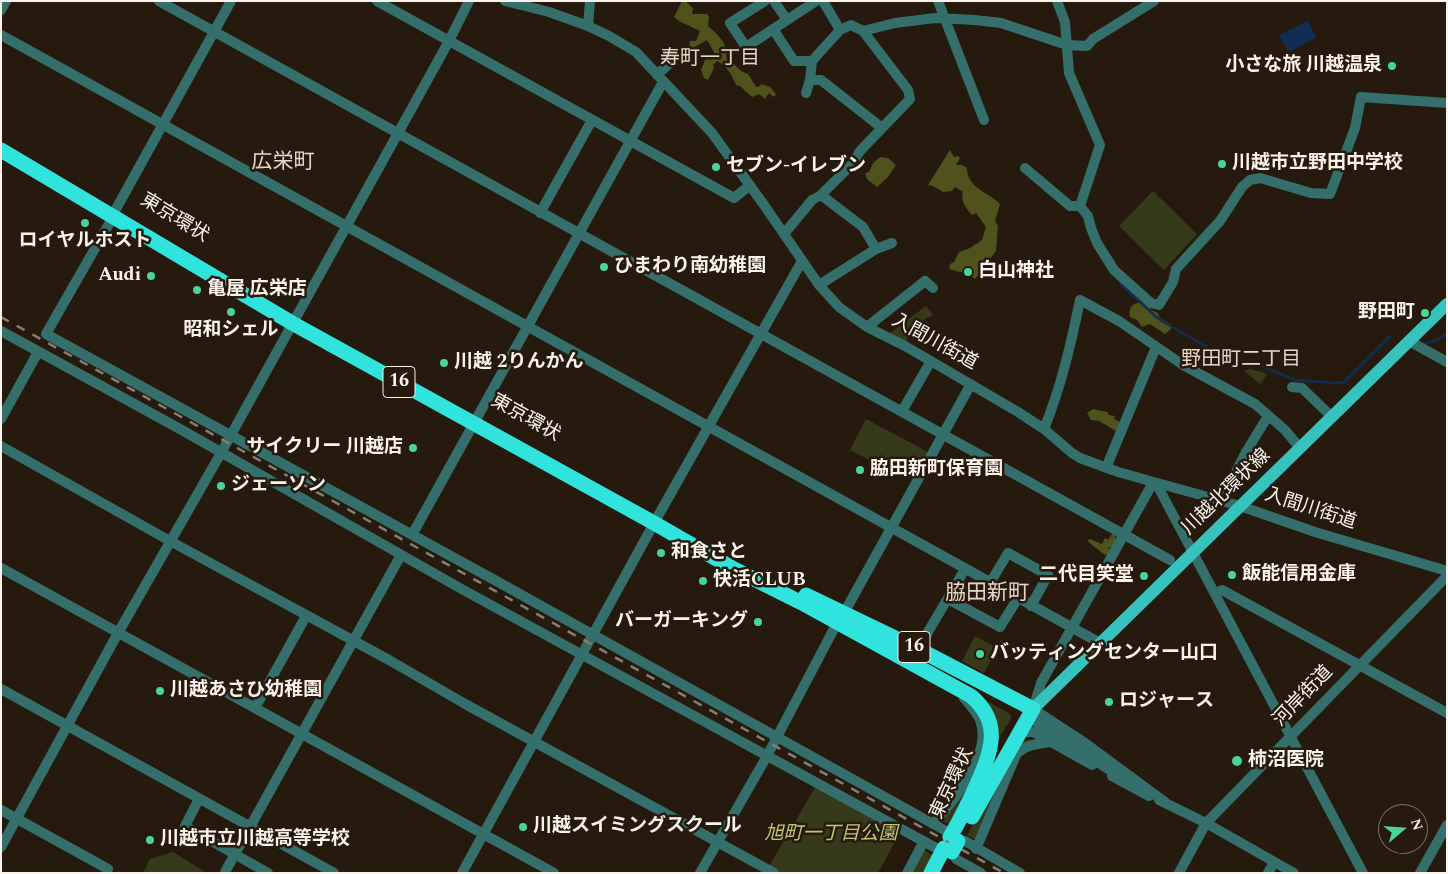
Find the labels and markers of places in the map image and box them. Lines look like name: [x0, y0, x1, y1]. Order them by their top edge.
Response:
place label: 小さな旅 川越温泉: [1225, 55, 1382, 77]
marker: 小さな旅 川越温泉: [1386, 60, 1398, 72]
place label: 川越市立野田中学校: [1232, 153, 1403, 175]
place label: セブン-イレブン: [726, 156, 866, 178]
marker: 川越市立野田中学校: [1216, 158, 1228, 170]
marker: セブン-イレブン: [710, 161, 722, 173]
marker: ロイヤルホスト: [79, 217, 91, 229]
place label: ロイヤルホスト: [19, 231, 151, 253]
place label: ひまわり南幼稚園: [614, 256, 766, 278]
marker: ひまわり南幼稚園: [598, 261, 610, 273]
place label: 白山神社: [978, 261, 1054, 283]
place label: Audi: [98, 265, 141, 287]
marker: 白山神社: [962, 266, 974, 278]
marker: Audi: [145, 270, 157, 282]
place label: 亀屋 広栄店: [207, 279, 307, 301]
marker: 亀屋 広栄店: [191, 284, 203, 296]
place label: 野田町: [1358, 302, 1415, 324]
marker: 昭和シェル: [225, 306, 237, 318]
marker: 野田町: [1419, 307, 1431, 319]
place label: 昭和シェル: [184, 320, 278, 342]
place label: 川越 2りんかん: [454, 352, 583, 374]
marker: 川越 2りんかん: [438, 357, 450, 369]
place label: サイクリー 川越店: [246, 437, 403, 459]
marker: サイクリー 川越店: [407, 442, 419, 454]
place label: 脇田新町保育園: [870, 459, 1003, 481]
marker: 脇田新町保育園: [854, 464, 866, 476]
place label: ジェーソン: [231, 475, 326, 497]
marker: ジェーソン: [215, 480, 227, 492]
place label: 和食さと: [671, 542, 747, 564]
marker: 和食さと: [655, 547, 667, 559]
place label: 飯能信用金庫: [1242, 564, 1356, 586]
place label: 二代目笑堂: [1039, 565, 1134, 587]
marker: 飯能信用金庫: [1226, 569, 1238, 581]
place label: 快活CLUB: [713, 570, 806, 592]
marker: 二代目笑堂: [1138, 570, 1150, 582]
marker: 快活CLUB: [697, 575, 709, 587]
place label: バーガーキング: [615, 611, 748, 633]
marker: バーガーキング: [752, 616, 764, 628]
place label: バッティングセンター山口: [990, 643, 1218, 665]
marker: バッティングセンター山口: [974, 648, 986, 660]
place label: 川越あさひ幼稚園: [170, 680, 322, 702]
marker: 川越あさひ幼稚園: [154, 685, 166, 697]
place label: ロジャース: [1119, 691, 1214, 713]
marker: ロジャース: [1103, 696, 1115, 708]
place label: 柿沼医院: [1248, 750, 1324, 772]
marker: 柿沼医院: [1230, 754, 1244, 768]
place label: 川越スイミングスクール: [533, 816, 742, 838]
marker: 川越スイミングスクール: [517, 821, 529, 833]
place label: 川越市立川越高等学校: [160, 829, 350, 851]
marker: 川越市立川越高等学校: [144, 834, 156, 846]

